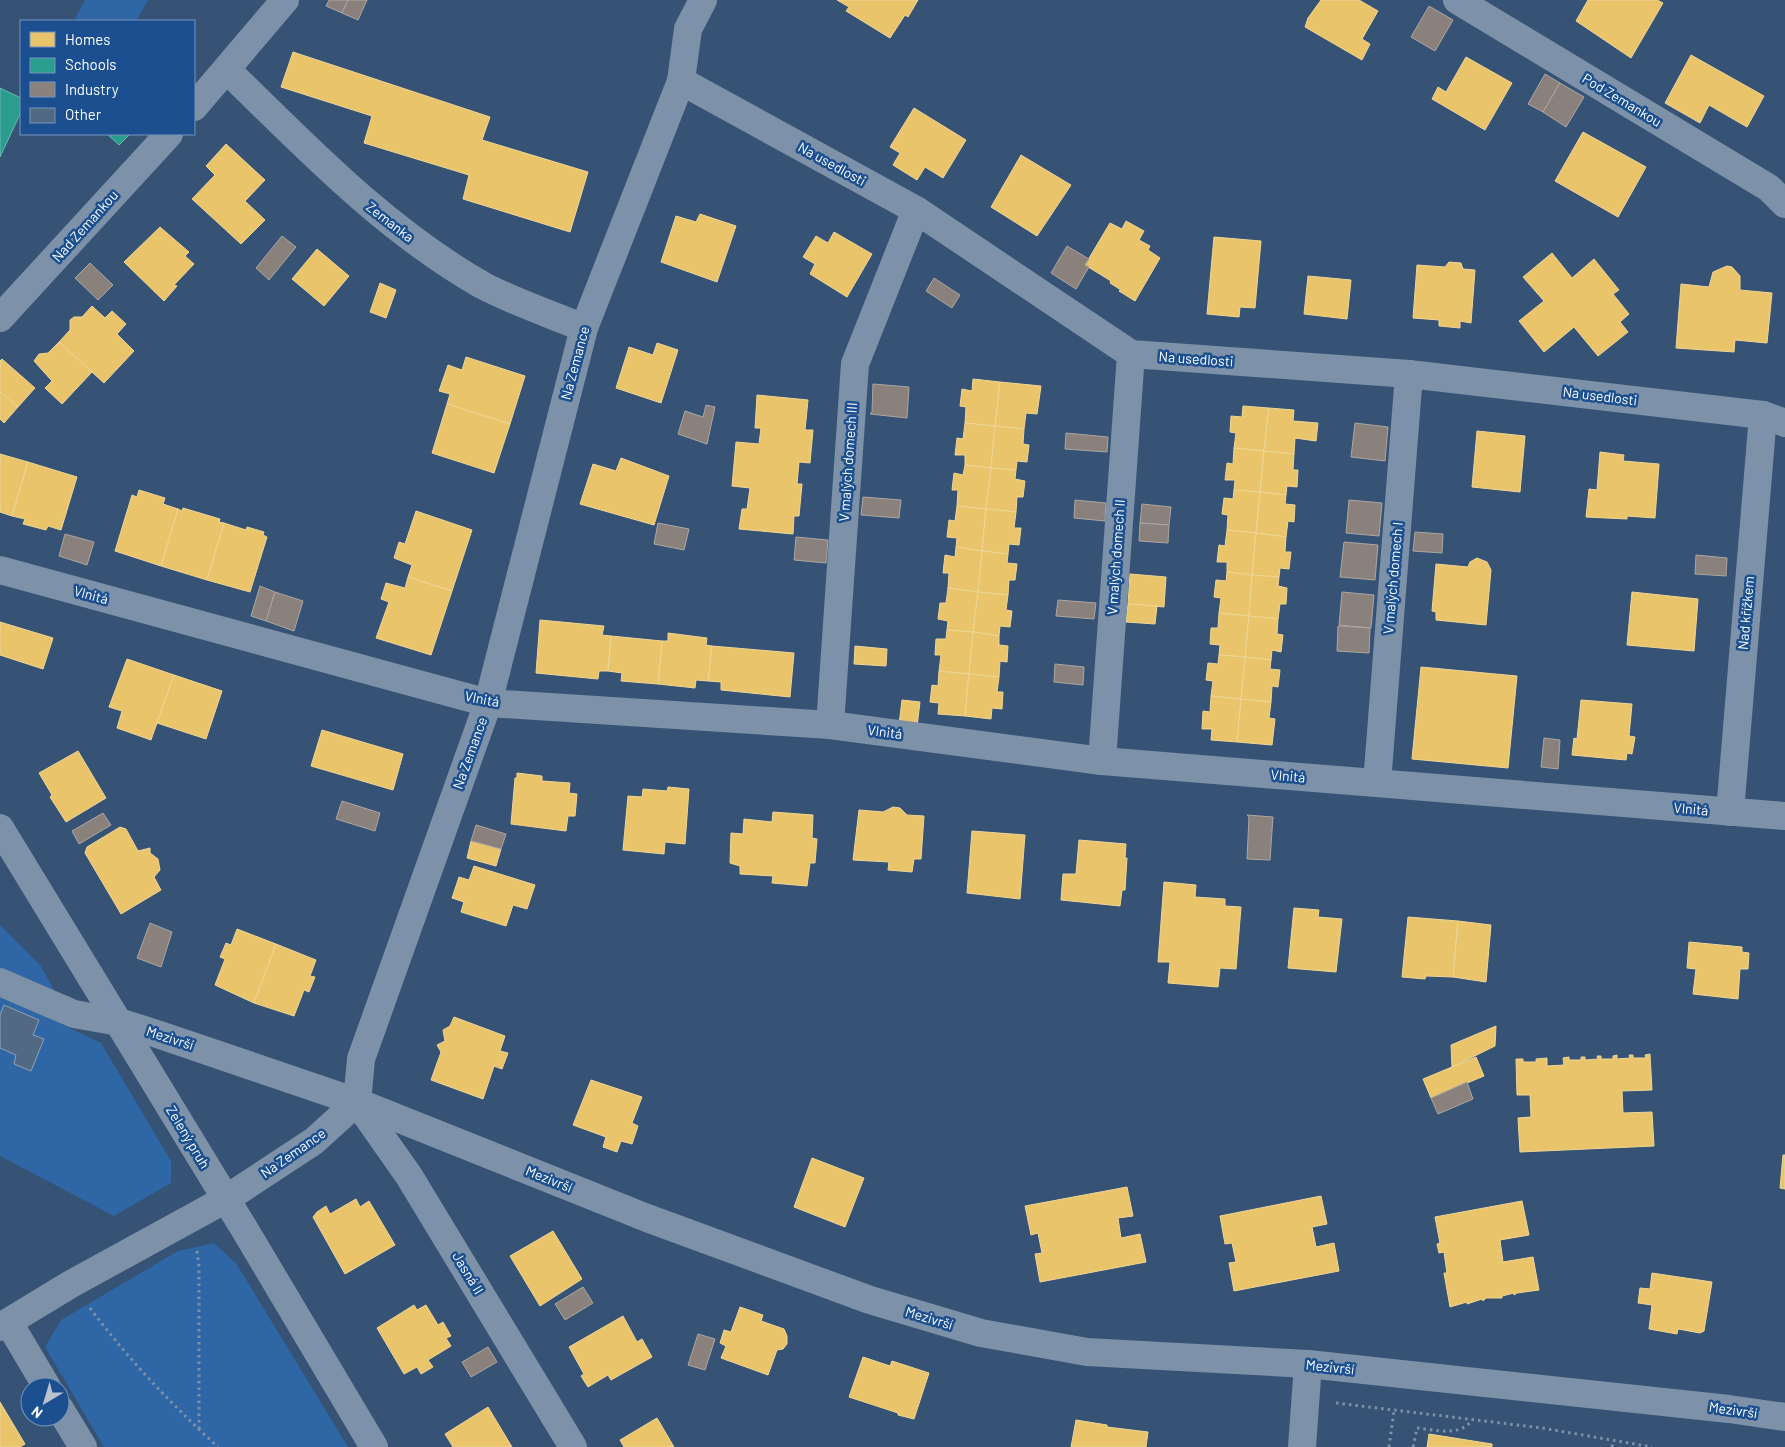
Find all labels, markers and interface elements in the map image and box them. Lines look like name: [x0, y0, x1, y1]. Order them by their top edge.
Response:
legend: [20, 20, 195, 135]
text: Homes: [65, 30, 110, 48]
text: Schools: [65, 55, 117, 73]
street label: Pod Zemankou: [1580, 69, 1665, 130]
text: Industry: [65, 80, 119, 98]
text: Other: [65, 105, 102, 123]
street label: Na usedlosti: [795, 138, 869, 189]
street label: Nad Zemankou: [48, 186, 121, 265]
street label: Zemanka: [363, 198, 417, 245]
street label: Na Zemance: [557, 324, 592, 402]
street label: Na usedlosti: [1158, 347, 1234, 370]
street label: Na usedlosti: [1562, 382, 1638, 409]
street label: V malých domech III: [835, 402, 860, 522]
street label: V malých domech II: [1103, 499, 1128, 615]
street label: V malých domech I: [1379, 521, 1406, 635]
street label: Nad křížkem: [1734, 575, 1757, 651]
street label: Vlnitá: [72, 582, 110, 607]
street label: Vlnitá: [463, 687, 501, 710]
street label: Na Zemance: [449, 714, 490, 791]
street label: Vlnitá: [867, 721, 903, 742]
street label: Vlnitá: [1270, 766, 1306, 785]
street label: Vlnitá: [1673, 799, 1709, 818]
street label: Mezivrší: [144, 1022, 196, 1053]
street label: Zelený pruh: [163, 1102, 214, 1171]
street label: Na Zemance: [257, 1124, 328, 1181]
street label: Mezivrší: [523, 1162, 575, 1196]
street label: Jasná II: [449, 1248, 488, 1297]
street label: Mezivrší: [903, 1302, 955, 1333]
street label: Mezivrší: [1305, 1356, 1355, 1378]
north arrow: [20, 1377, 70, 1427]
street label: Mezivrší: [1708, 1398, 1758, 1421]
text: N: [28, 1403, 46, 1422]

